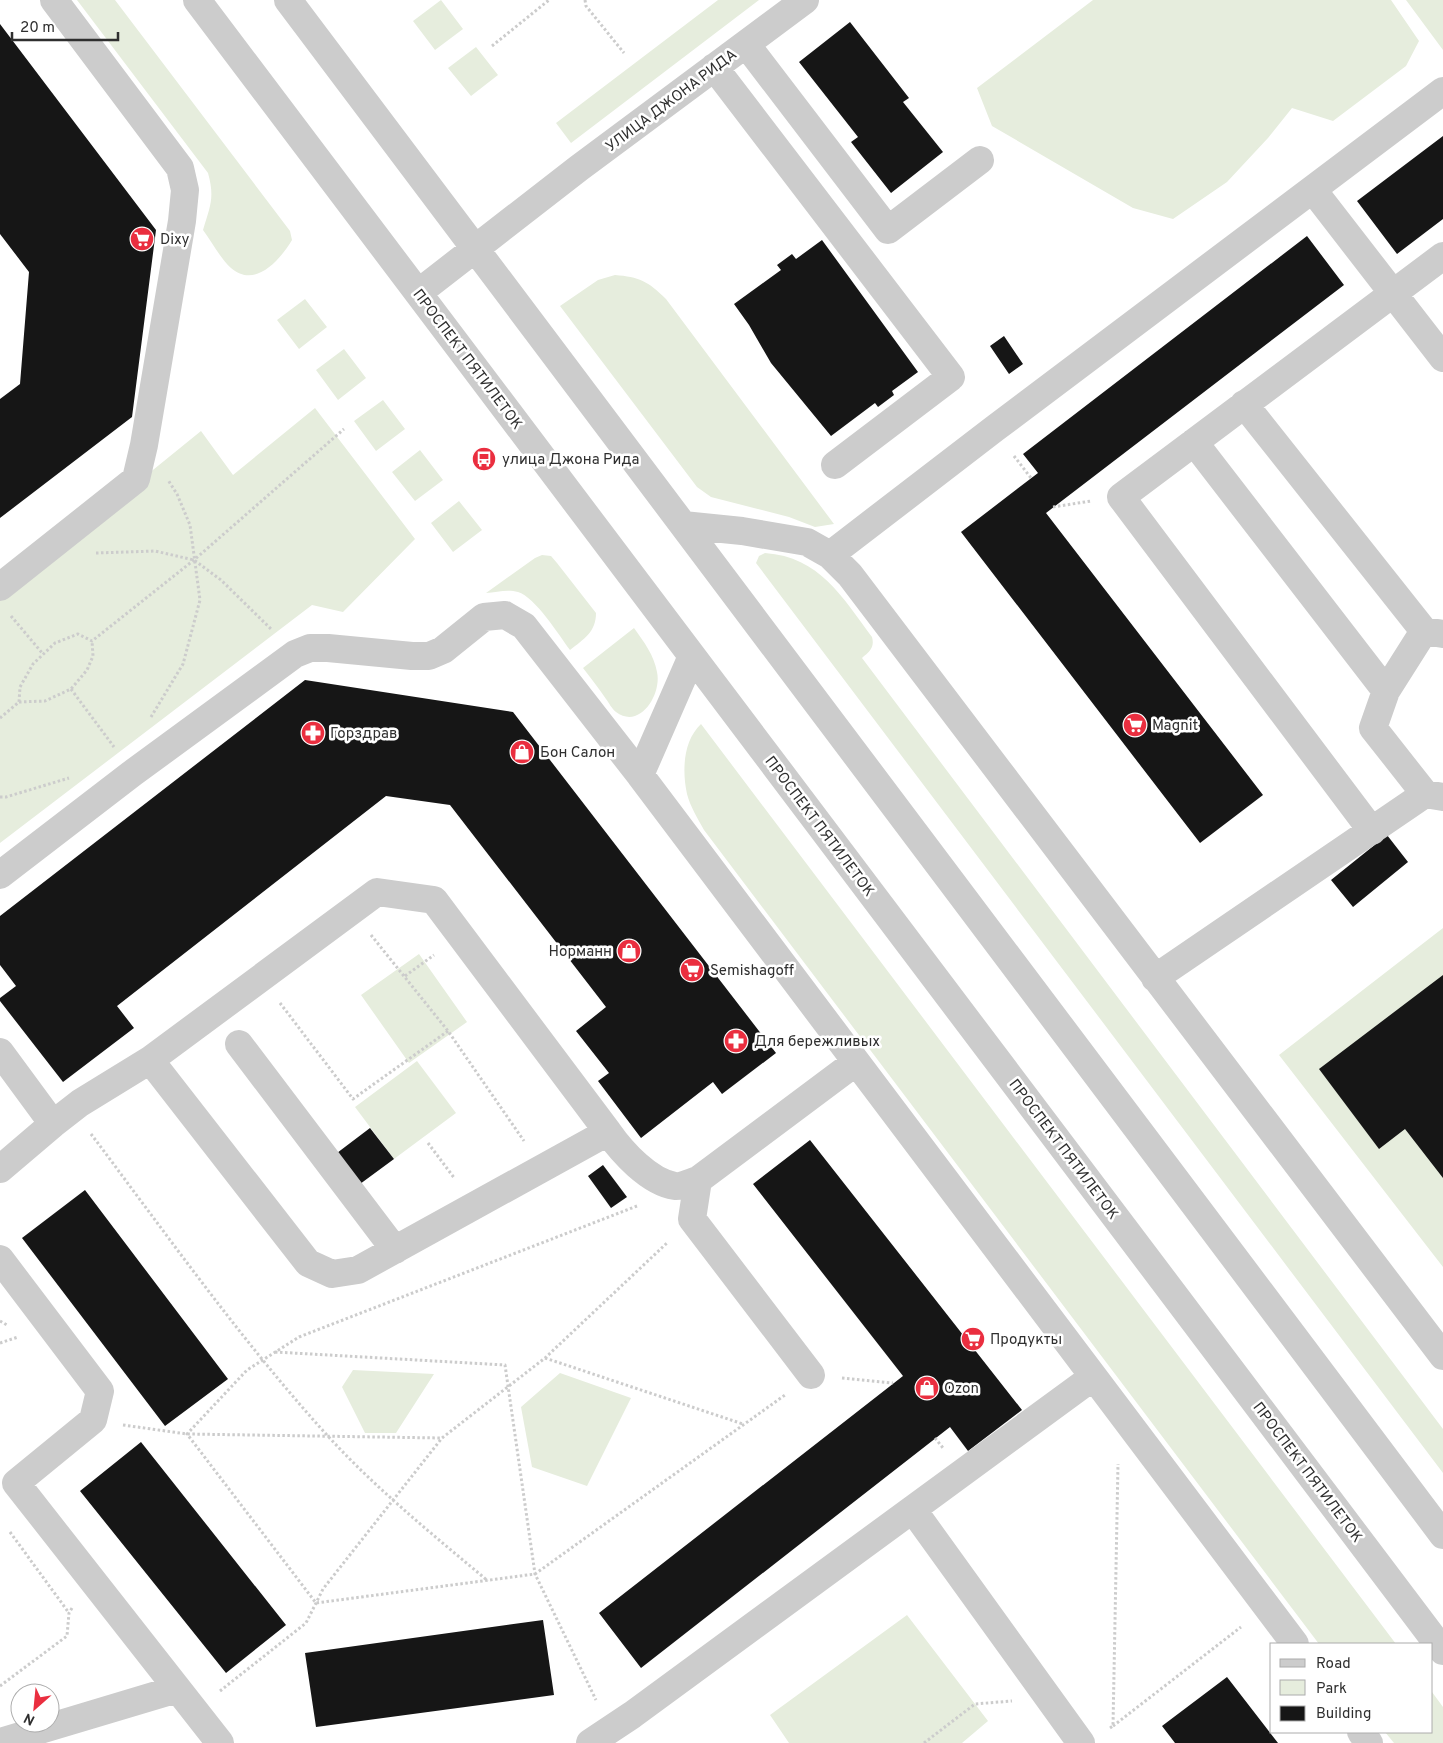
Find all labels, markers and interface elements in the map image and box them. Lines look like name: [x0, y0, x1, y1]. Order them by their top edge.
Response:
scale bar: [12, 10, 119, 42]
text: 20 m: [20, 19, 55, 38]
street label: УЛИЦА ДЖОНА РИДА: [603, 46, 741, 157]
supermarket icon: Dixy: [129, 226, 155, 252]
place label: Dixy: [160, 231, 190, 250]
street label: ПРОСПЕКТ ПЯТИЛЕТОК: [408, 286, 526, 434]
bus stop icon: улица Джона Рида: [471, 446, 497, 472]
place label: улица Джона Рида: [502, 451, 639, 470]
supermarket icon: Magnit: [1122, 712, 1148, 738]
place label: Magnit: [1152, 717, 1198, 736]
pharmacy icon: Горздрав: [300, 720, 326, 746]
place label: Горздрав: [330, 725, 397, 744]
shop icon: Бон Салон: [509, 739, 535, 765]
place label: Бон Салон: [540, 744, 615, 763]
street label: ПРОСПЕКТ ПЯТИЛЕТОК: [760, 753, 878, 901]
shop icon: Норманн: [616, 938, 642, 964]
place label: Норманн: [548, 943, 612, 962]
supermarket icon: Semishagoff: [679, 957, 705, 983]
place label: Semishagoff: [710, 962, 794, 981]
pharmacy icon: Для бережливых: [723, 1028, 749, 1054]
place label: Для бережливых: [754, 1033, 880, 1052]
street label: ПРОСПЕКТ ПЯТИЛЕТОК: [1004, 1076, 1122, 1224]
supermarket icon: Продукты: [960, 1326, 986, 1352]
place label: Продукты: [990, 1331, 1062, 1350]
shop icon: Ozon: [914, 1375, 940, 1401]
place label: Ozon: [944, 1380, 979, 1399]
street label: ПРОСПЕКТ ПЯТИЛЕТОК: [1248, 1399, 1366, 1547]
legend: [1270, 1643, 1433, 1733]
text: Road: [1316, 1655, 1351, 1674]
text: Park: [1316, 1680, 1347, 1699]
north arrow: [10, 1683, 60, 1733]
text: Building: [1316, 1705, 1371, 1724]
text: N: [21, 1708, 38, 1728]

